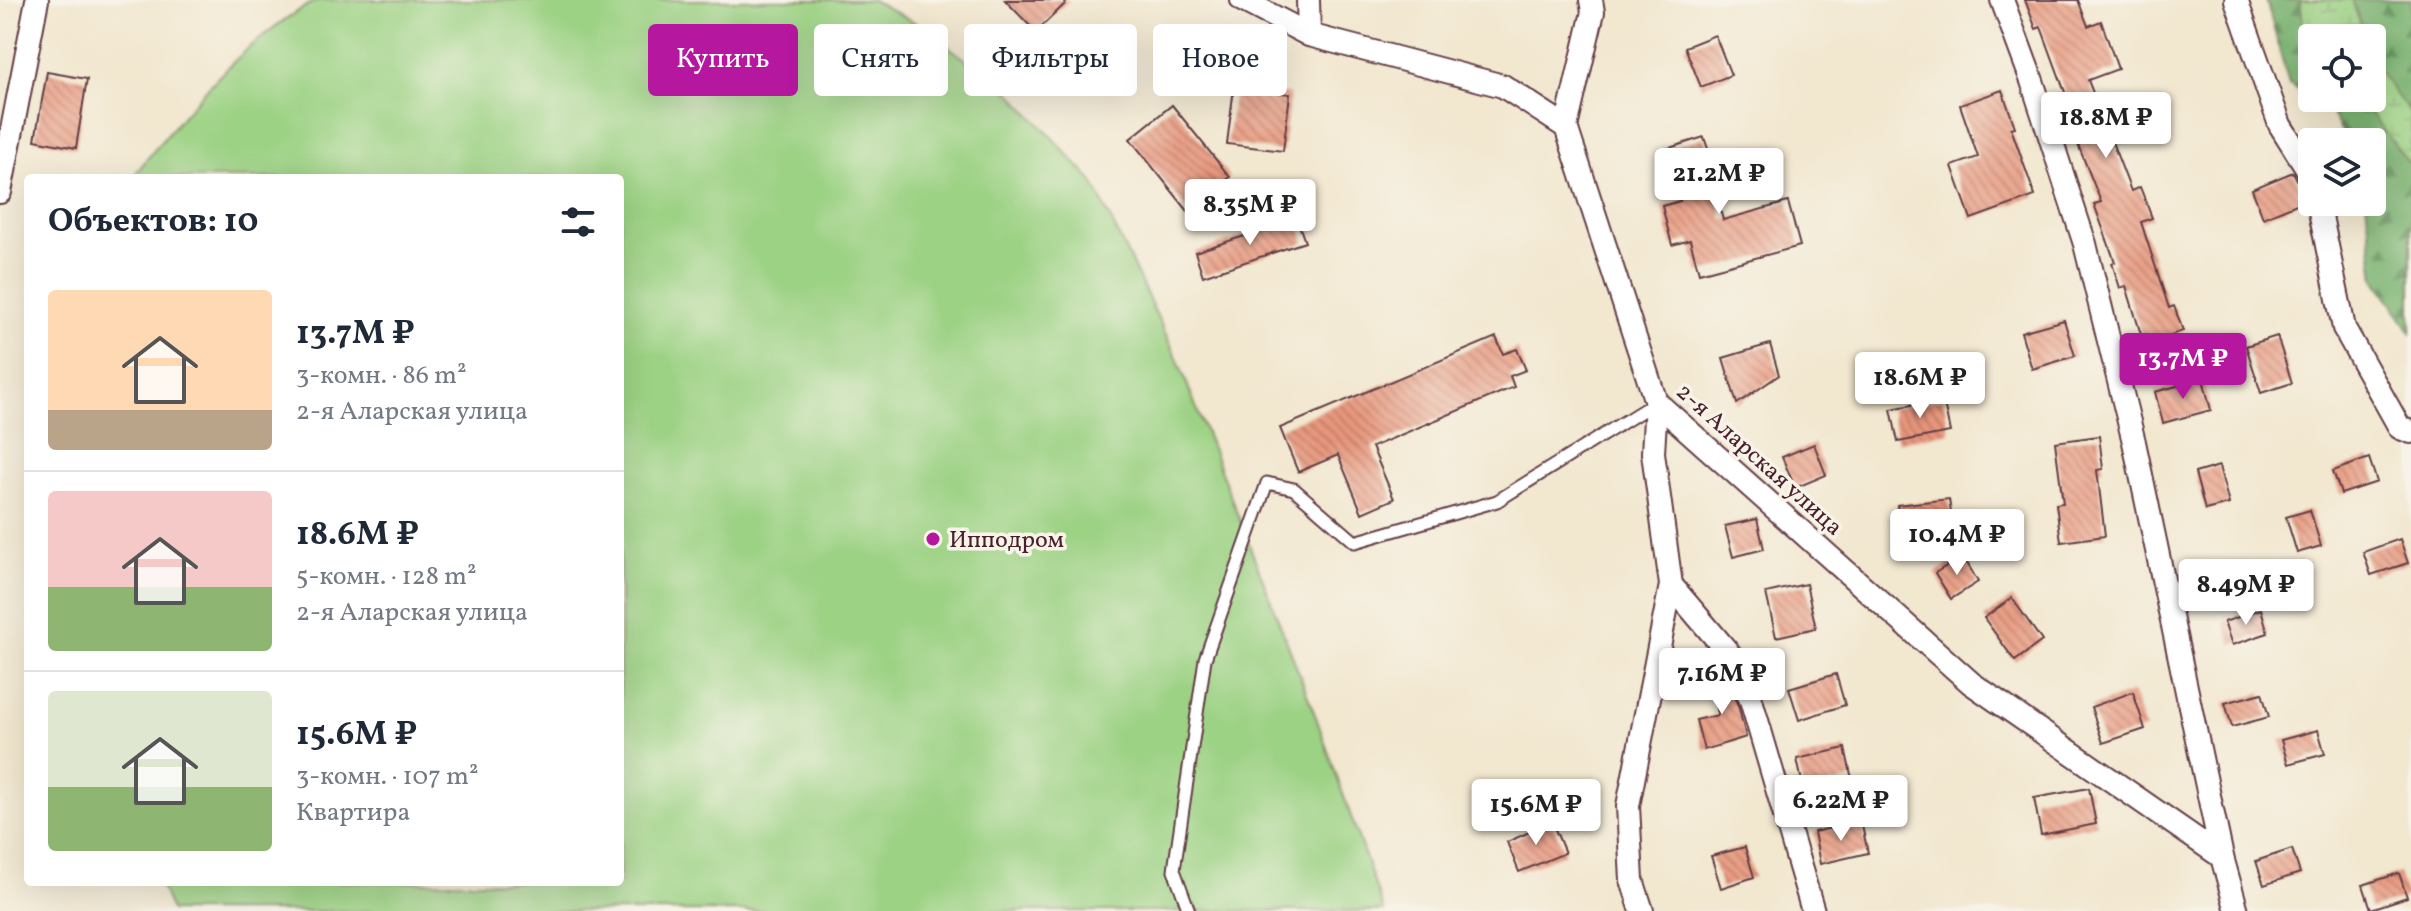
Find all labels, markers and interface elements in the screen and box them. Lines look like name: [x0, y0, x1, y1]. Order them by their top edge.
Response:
chip: Купить: [648, 24, 798, 96]
chip: Снять: [814, 24, 948, 96]
chip: Фильтры: [964, 24, 1137, 96]
chip: Новое: [1153, 24, 1287, 96]
map controls: [2298, 24, 2386, 216]
button: locate: [2298, 24, 2386, 112]
pin: 18.8M ₽: [2032, 92, 2180, 160]
text: 18.8M ₽: [2059, 100, 2153, 136]
button: layers: [2298, 128, 2386, 216]
pin: 21.2M ₽: [1645, 148, 1793, 216]
text: 21.2M ₽: [1672, 156, 1766, 192]
pin: 8.35M ₽: [1176, 179, 1324, 247]
text: 8.35M ₽: [1203, 187, 1297, 223]
text: Объектов: 10: [48, 199, 258, 246]
icon: filters: [556, 200, 600, 244]
text: 13.7M ₽: [296, 311, 415, 358]
icon: home: [112, 322, 208, 418]
pin: 13.7M ₽: [2109, 333, 2257, 401]
text: 13.7M ₽: [2138, 341, 2228, 377]
pin: 18.6M ₽: [1846, 352, 1994, 420]
text: 3-комн. · 86 m²: [296, 358, 467, 394]
text: 18.6M ₽: [1873, 360, 1967, 396]
street label: 2-я Аларская улица: [1668, 376, 1850, 545]
text: 2-я Аларская улица: [296, 394, 528, 430]
pin: 10.4M ₽: [1883, 509, 2031, 577]
text: 18.6M ₽: [296, 512, 419, 559]
text: 10.4M ₽: [1908, 517, 2006, 553]
icon: home: [112, 523, 208, 619]
place label: Ипподром: [949, 524, 1064, 558]
marker: Ипподром: [924, 530, 942, 548]
text: 5-комн. · 128 m²: [296, 559, 477, 595]
pin: 8.49M ₽: [2172, 559, 2320, 627]
text: 8.49M ₽: [2197, 567, 2295, 603]
text: 2-я Аларская улица: [296, 595, 528, 631]
pin: 7.16M ₽: [1648, 648, 1796, 716]
text: 7.16M ₽: [1677, 656, 1767, 692]
text: 15.6M ₽: [296, 712, 417, 759]
icon: home: [112, 723, 208, 819]
text: 3-комн. · 107 m²: [296, 759, 479, 795]
pin: 6.22M ₽: [1767, 775, 1915, 843]
pin: 15.6M ₽: [1462, 779, 1610, 847]
text: 6.22M ₽: [1793, 783, 1889, 819]
text: 15.6M ₽: [1490, 787, 1582, 823]
text: Квартира: [296, 795, 410, 831]

